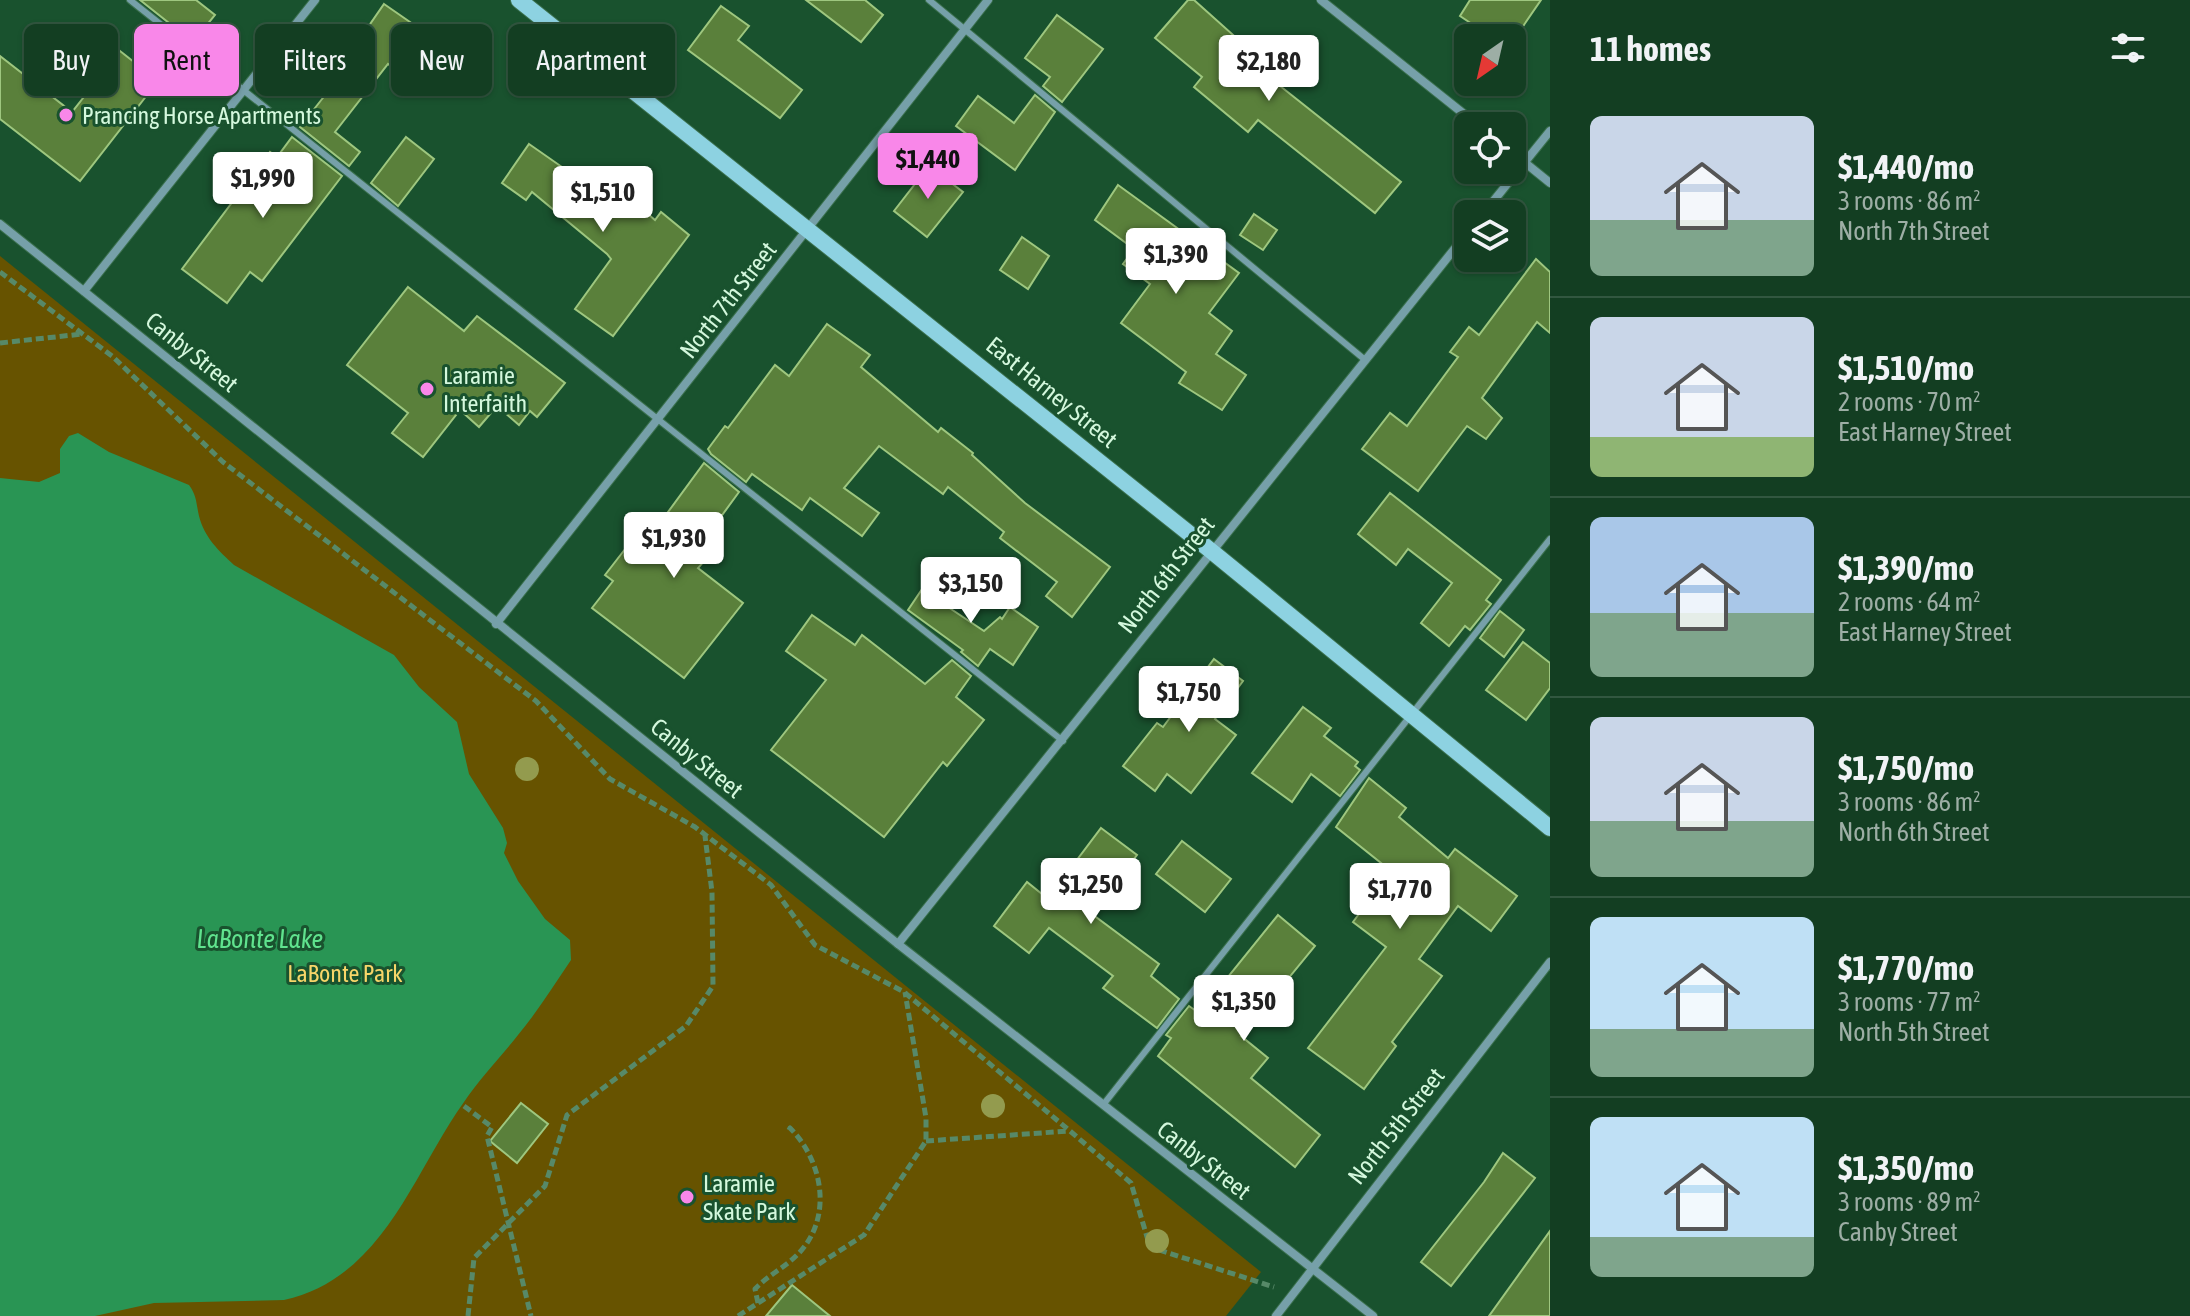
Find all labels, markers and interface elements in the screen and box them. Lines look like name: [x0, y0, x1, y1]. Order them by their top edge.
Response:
chip: Buy: [24, 24, 118, 96]
chip: Rent: [134, 24, 239, 96]
chip: Filters: [255, 24, 375, 96]
chip: New: [391, 24, 492, 96]
chip: Apartment: [508, 24, 675, 96]
north arrow: [1454, 24, 1526, 96]
map controls: [1454, 24, 1526, 272]
icon: filters: [2106, 26, 2150, 70]
text: 11 homes: [1590, 29, 1711, 68]
pin: $2,180: [1204, 35, 1334, 103]
text: $2,180: [1237, 46, 1301, 76]
place label: Prancing Horse Apartments: [82, 102, 321, 129]
marker: Prancing Horse Apartments: [57, 106, 75, 124]
button: locate: [1454, 112, 1526, 184]
pin: $1,440: [863, 133, 993, 201]
text: $1,440: [896, 144, 960, 174]
text: $1,440/mo: [1838, 147, 1974, 186]
icon: home: [1654, 148, 1750, 244]
pin: $1,990: [198, 152, 328, 220]
text: $1,990: [231, 163, 295, 193]
pin: $1,510: [538, 166, 668, 234]
text: $1,510: [571, 177, 635, 207]
text: 3 rooms · 86 m²: [1838, 186, 1980, 216]
button: layers: [1454, 200, 1526, 272]
text: North 7th Street: [1838, 216, 1990, 246]
pin: $1,390: [1111, 228, 1241, 296]
street label: North 7th Street: [674, 237, 782, 363]
text: $1,390: [1144, 239, 1208, 269]
street label: Canby Street: [141, 307, 244, 397]
street label: East Harney Street: [981, 331, 1123, 453]
text: $1,510/mo: [1838, 348, 1974, 387]
icon: home: [1654, 349, 1750, 445]
place label: Laramie Interfaith: [443, 362, 527, 417]
marker: Laramie Interfaith: [418, 380, 436, 398]
text: 2 rooms · 70 m²: [1838, 387, 1980, 417]
text: East Harney Street: [1838, 417, 2012, 447]
pin: $1,930: [609, 512, 739, 580]
street label: North 6th Street: [1112, 512, 1220, 638]
text: $1,930: [642, 523, 706, 553]
text: $1,390/mo: [1838, 548, 1974, 587]
icon: home: [1654, 549, 1750, 645]
pin: $3,150: [906, 557, 1036, 625]
text: $3,150: [939, 568, 1003, 598]
text: 2 rooms · 64 m²: [1838, 587, 1980, 617]
text: East Harney Street: [1838, 617, 2012, 647]
pin: $1,750: [1124, 666, 1254, 734]
text: $1,750: [1157, 677, 1221, 707]
street label: Canby Street: [646, 713, 749, 803]
text: $1,750/mo: [1838, 748, 1974, 787]
icon: home: [1654, 749, 1750, 845]
text: 3 rooms · 86 m²: [1838, 787, 1980, 817]
text: North 6th Street: [1838, 817, 1990, 847]
pin: $1,250: [1026, 858, 1156, 926]
pin: $1,770: [1335, 863, 1465, 931]
text: $1,250: [1059, 869, 1123, 899]
text: $1,770: [1368, 874, 1432, 904]
water label: LaBonte Lake: [197, 924, 323, 954]
text: $1,770/mo: [1838, 948, 1974, 987]
icon: home: [1654, 949, 1750, 1045]
park label: LaBonte Park: [287, 960, 403, 987]
pin: $1,350: [1179, 975, 1309, 1043]
text: $1,350: [1212, 986, 1276, 1016]
text: 3 rooms · 77 m²: [1838, 987, 1980, 1017]
text: North 5th Street: [1838, 1017, 1990, 1047]
street label: North 5th Street: [1342, 1063, 1450, 1189]
street label: Canby Street: [1152, 1115, 1256, 1205]
text: $1,350/mo: [1838, 1148, 1974, 1187]
icon: home: [1654, 1149, 1750, 1245]
place label: Laramie Skate Park: [703, 1170, 796, 1225]
text: 3 rooms · 89 m²: [1838, 1187, 1980, 1217]
marker: Laramie Skate Park: [678, 1188, 696, 1206]
text: Canby Street: [1838, 1217, 1958, 1247]

